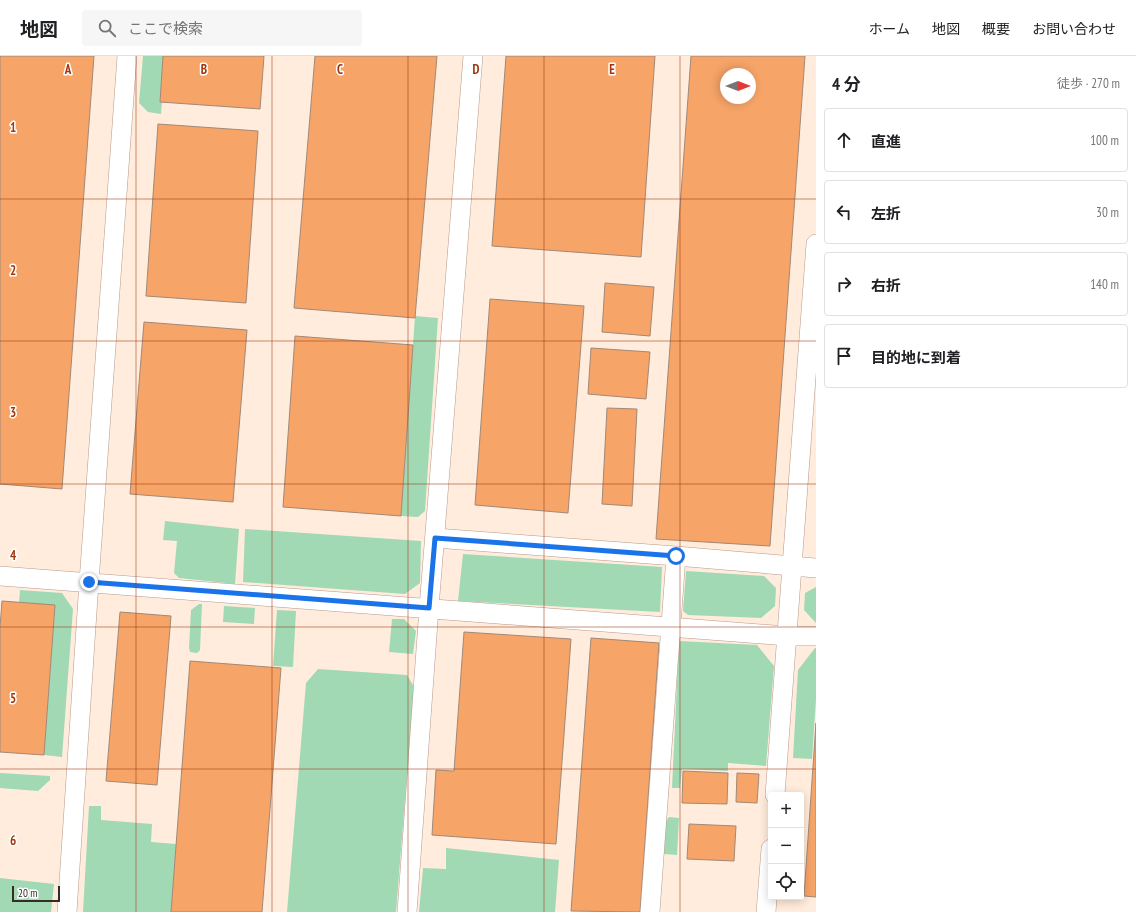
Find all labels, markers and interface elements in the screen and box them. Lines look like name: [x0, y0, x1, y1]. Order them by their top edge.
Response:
search box: [82, 10, 362, 46]
text: 地図: [20, 17, 58, 41]
icon: search: [96, 17, 118, 39]
text: ここで検索: [128, 19, 203, 38]
text: ホーム: [868, 20, 910, 38]
text: 地図: [932, 20, 960, 38]
text: 概要: [982, 20, 1010, 38]
text: お問い合わせ: [1032, 20, 1116, 38]
text: A: [64, 61, 72, 78]
text: B: [201, 61, 207, 78]
text: C: [337, 61, 343, 78]
text: D: [473, 61, 480, 78]
text: E: [609, 61, 615, 78]
north arrow: [720, 68, 756, 104]
text: 4 分: [832, 73, 861, 95]
text: 徒歩 · 270 m: [1057, 75, 1120, 92]
text: 1: [10, 119, 16, 136]
icon: ahead: [833, 129, 855, 151]
text: 直進: [871, 132, 901, 151]
text: 100 m: [1090, 132, 1119, 149]
icon: left: [833, 201, 855, 223]
text: 左折: [871, 204, 901, 223]
text: 30 m: [1096, 204, 1119, 221]
text: 2: [10, 262, 16, 279]
icon: right: [833, 273, 855, 295]
text: 右折: [871, 276, 901, 295]
text: 140 m: [1090, 276, 1119, 293]
icon: arrive: [833, 345, 855, 367]
text: 目的地に到着: [871, 348, 961, 367]
text: 3: [10, 404, 16, 421]
text: 4: [10, 547, 17, 564]
route start: [667, 547, 685, 565]
route end: [80, 573, 98, 591]
text: 5: [10, 690, 16, 707]
map controls: [768, 792, 804, 900]
button: +: [768, 792, 804, 828]
button: −: [768, 828, 804, 864]
text: 6: [10, 832, 16, 849]
button: locate: [768, 864, 804, 900]
scale bar: [12, 884, 60, 903]
text: 20 m: [18, 886, 37, 900]

